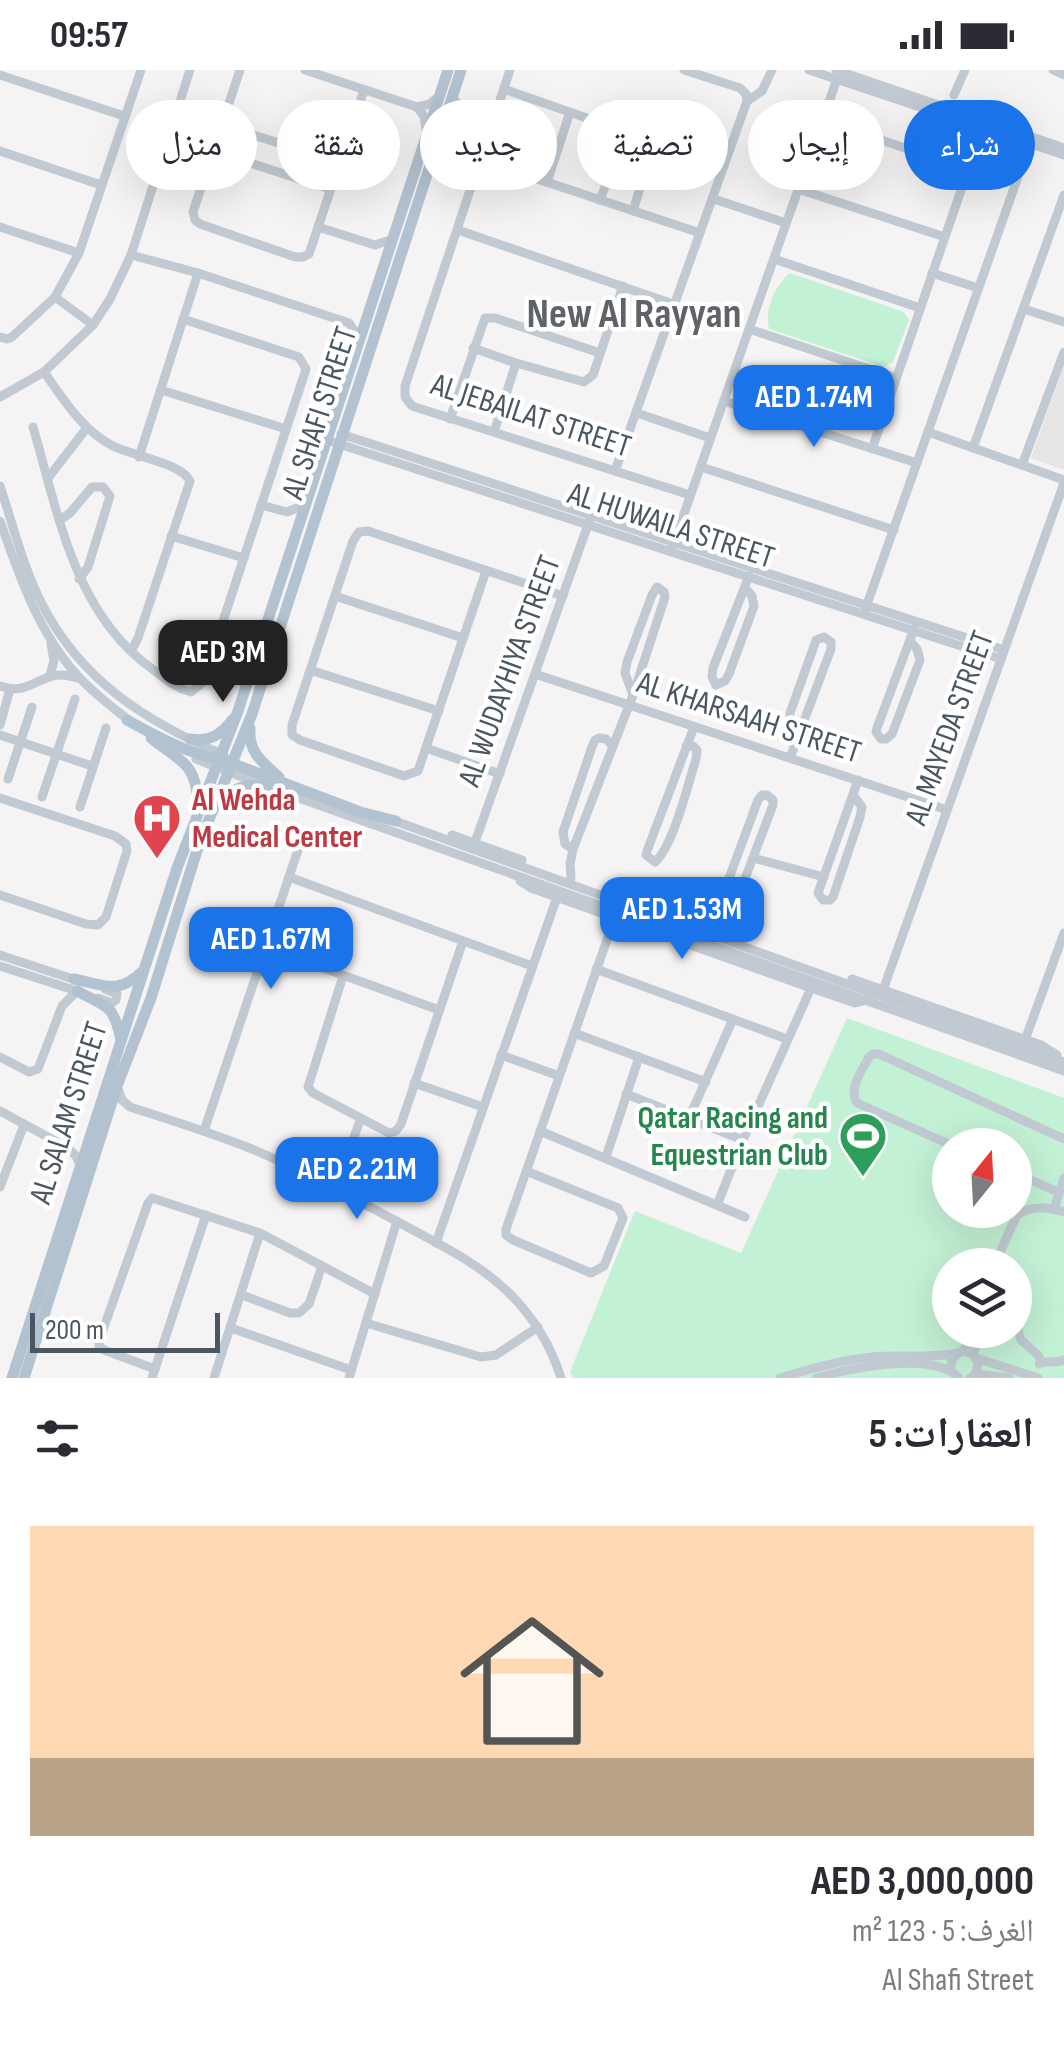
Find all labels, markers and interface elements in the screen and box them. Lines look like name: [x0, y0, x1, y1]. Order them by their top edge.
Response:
text: 09:57: [50, 13, 128, 58]
chip: منزل: [126, 100, 257, 190]
chip: شقة: [277, 100, 400, 190]
chip: جديد: [420, 100, 557, 190]
chip: تصفية: [577, 100, 728, 190]
chip: إيجار: [748, 100, 884, 190]
chip: شراء: [904, 100, 1035, 190]
district label: New Al Rayyan: [527, 289, 741, 340]
street label: AL SHAFI STREET: [273, 322, 366, 505]
street label: AL JEBAILAT STREET: [425, 365, 636, 467]
pin: AED 1.74M: [700, 365, 928, 450]
text: AED 1.74M: [755, 378, 873, 417]
street label: AL HUWAILA STREET: [562, 474, 779, 578]
street label: AL WUDAYHIYA STREET: [450, 550, 570, 792]
pin: AED 3M: [142, 620, 304, 705]
street label: AL MAYEDA STREET: [897, 626, 1003, 831]
text: AED 3M: [180, 633, 266, 672]
street label: AL KHARSAAH STREET: [631, 663, 866, 773]
place label: Al Wehda Medical Center: [191, 781, 362, 857]
hospital icon: Al Wehda Medical Center: [131, 792, 183, 860]
pin: AED 1.53M: [568, 877, 796, 962]
text: AED 1.53M: [622, 890, 742, 929]
pin: AED 1.67M: [157, 907, 385, 992]
text: AED 1.67M: [211, 920, 331, 959]
street label: AL SALAM STREET: [21, 1017, 117, 1210]
place label: Qatar Racing and Equestrian Club: [638, 1099, 828, 1175]
sports icon: Qatar Racing and Equestrian Club: [837, 1110, 889, 1178]
north arrow: [932, 1128, 1032, 1228]
map controls: [932, 1128, 1032, 1348]
pin: AED 2.21M: [243, 1137, 471, 1222]
text: AED 2.21M: [297, 1150, 417, 1189]
button: layers: [932, 1248, 1032, 1348]
scale bar: [30, 1308, 220, 1352]
text: 200 m: [45, 1314, 104, 1347]
text: العقارات: 5: [869, 1409, 1034, 1460]
icon: filters: [30, 1411, 85, 1466]
icon: home: [442, 1591, 622, 1771]
text: AED 3,000,000: [811, 1856, 1034, 1907]
text: الغرف: 5 · 123 m²: [852, 1912, 1034, 1951]
text: Al Shafi Street: [883, 1961, 1034, 2000]

